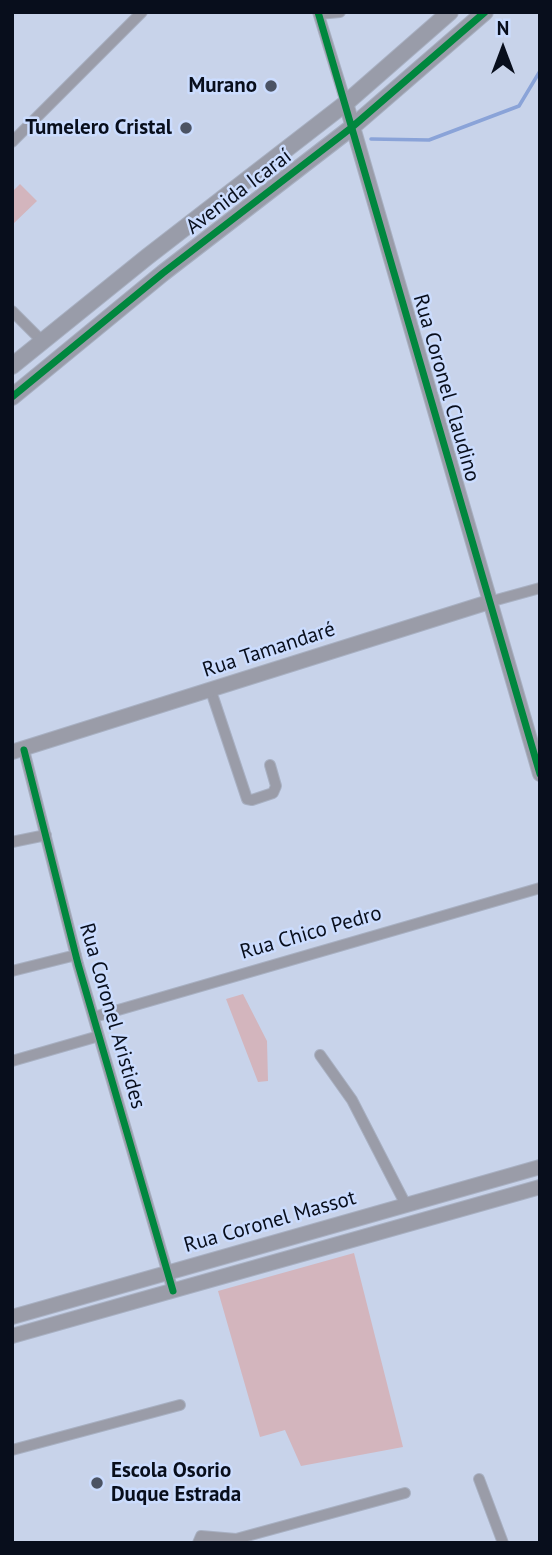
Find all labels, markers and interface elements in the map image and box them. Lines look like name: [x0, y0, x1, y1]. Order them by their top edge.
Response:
north arrow: [468, 14, 538, 84]
text: N: [497, 16, 509, 40]
place label: Murano: [188, 73, 257, 99]
marker: Murano: [263, 78, 279, 94]
place label: Tumelero Cristal: [25, 115, 172, 141]
marker: Tumelero Cristal: [178, 120, 194, 136]
street label: Avenida Icaraí: [181, 144, 297, 240]
street label: Rua Coronel Claudino: [407, 291, 485, 485]
street label: Rua Tamandaré: [199, 617, 339, 683]
street label: Rua Chico Pedro: [237, 901, 385, 965]
street label: Rua Coronel Aristides: [73, 920, 151, 1112]
street label: Rua Coronel Massot: [181, 1185, 359, 1259]
place label: Escola Osorio Duque Estrada: [111, 1458, 241, 1508]
marker: Escola Osorio Duque Estrada: [89, 1475, 105, 1491]

